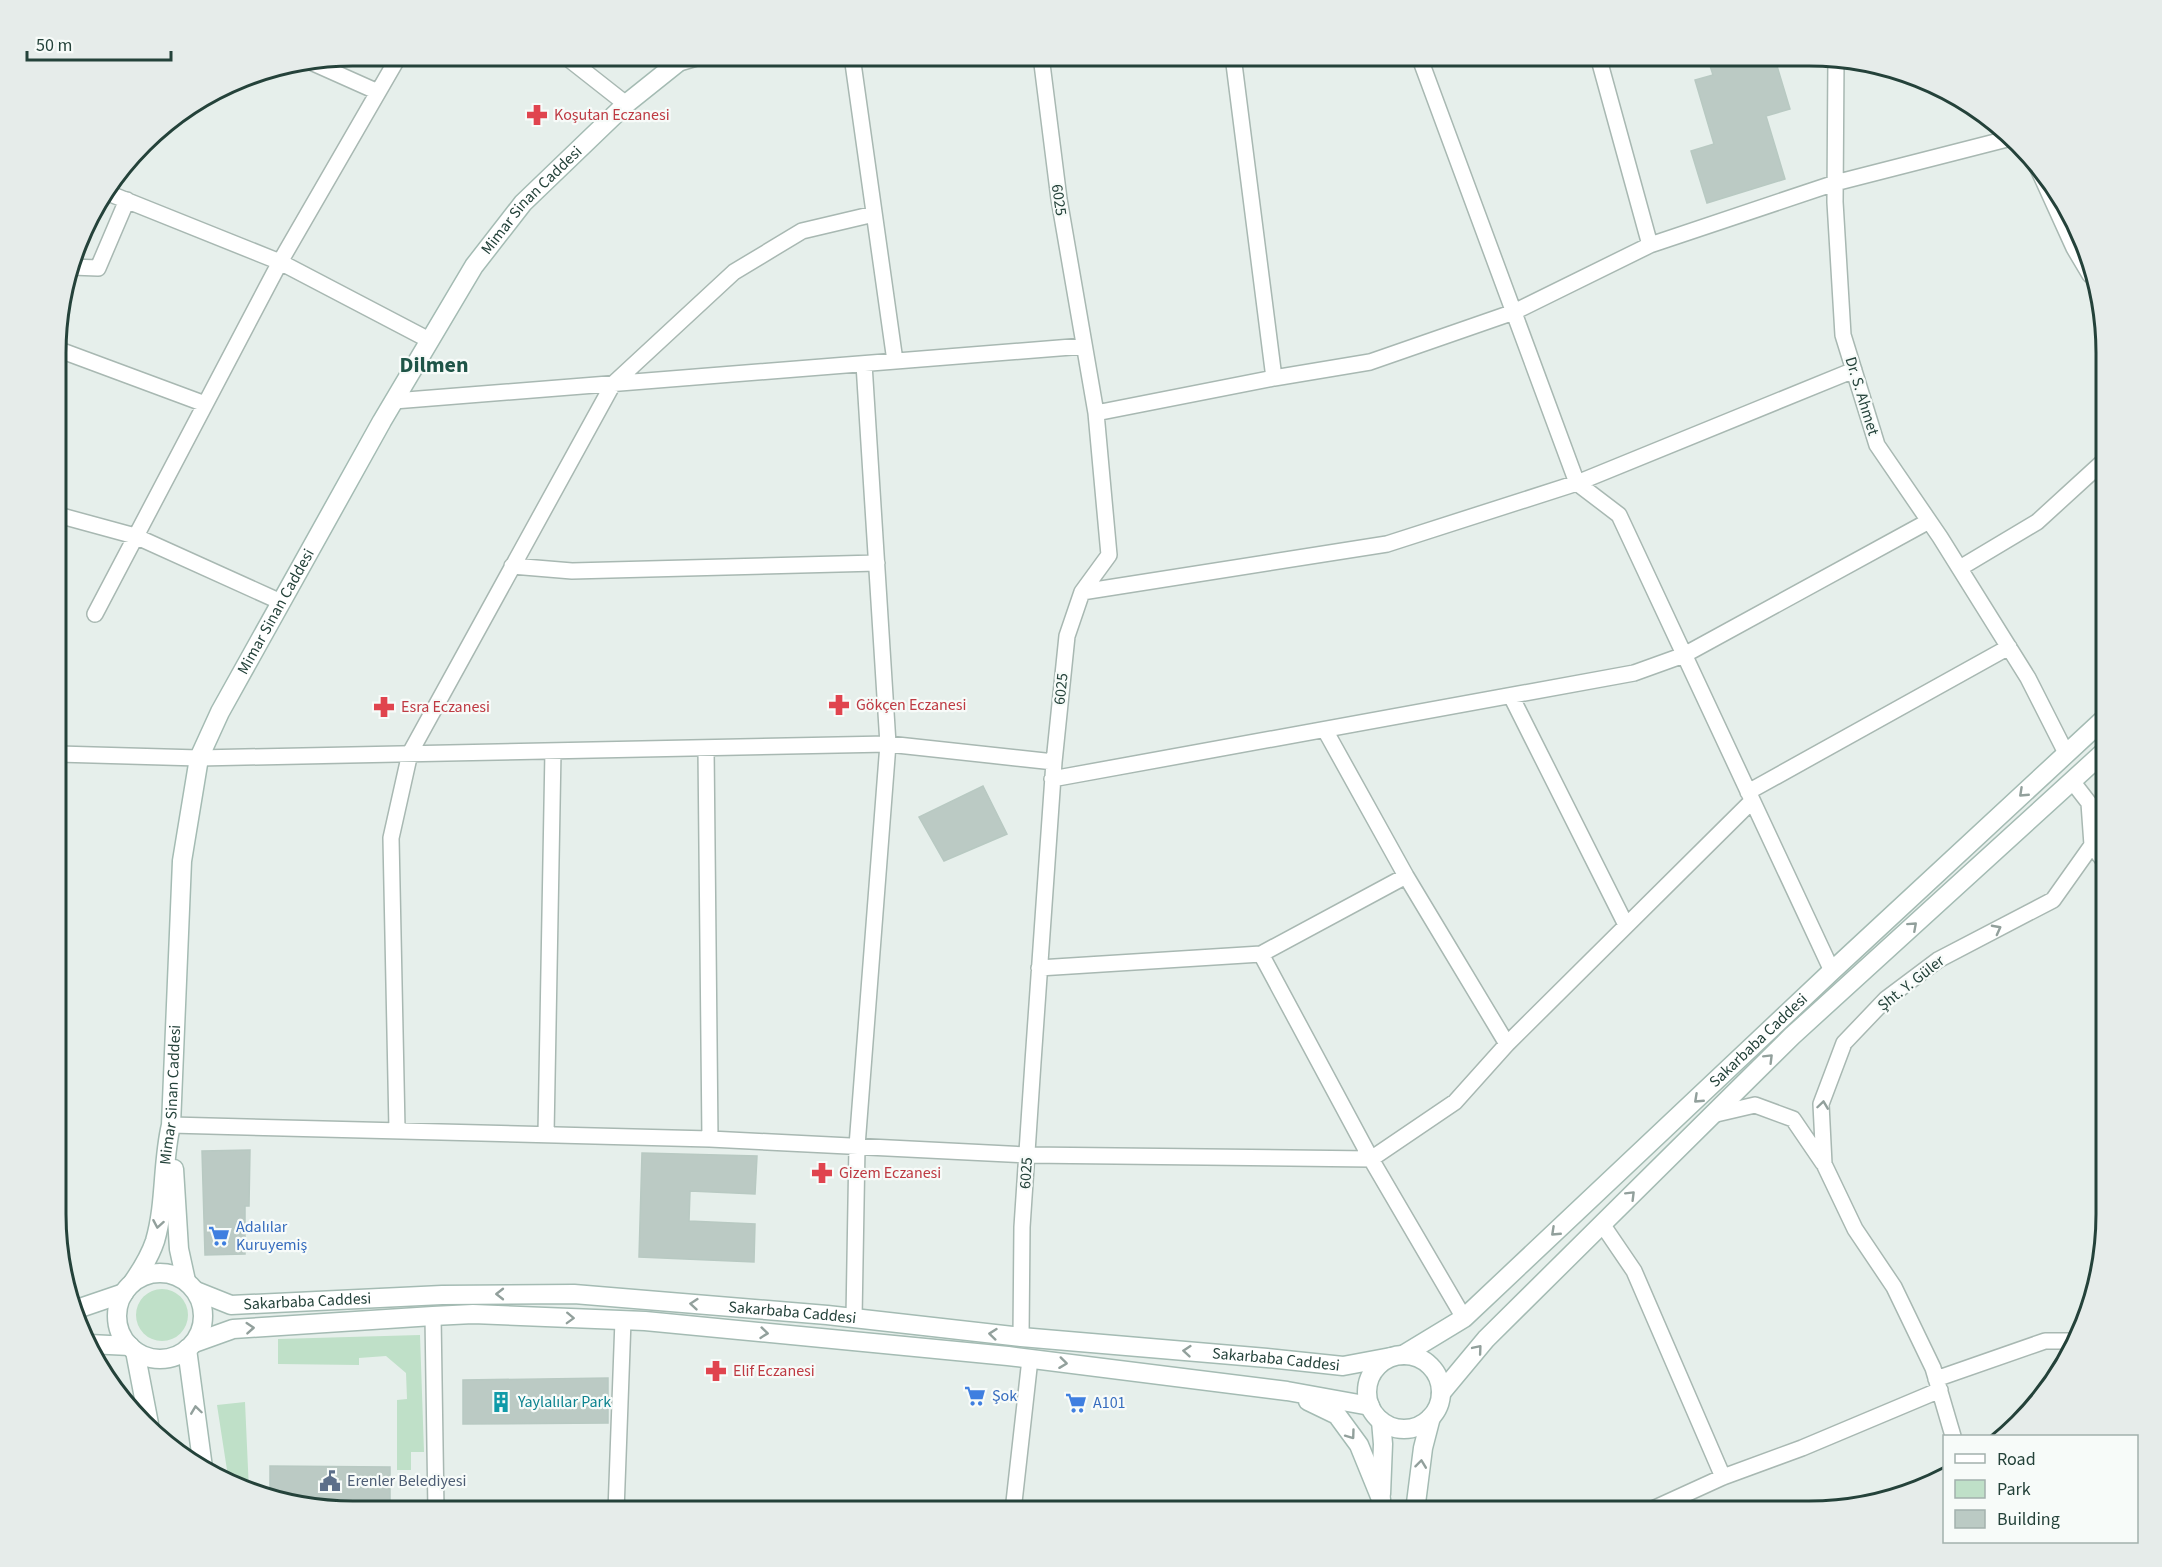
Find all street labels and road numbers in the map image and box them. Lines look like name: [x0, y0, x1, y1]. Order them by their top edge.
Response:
street label: Mimar Sinan Caddesi: [476, 141, 587, 259]
street label: 6025: [1046, 183, 1072, 217]
street label: Dr. S. Ahmet: [1840, 354, 1885, 439]
street label: Mimar Sinan Caddesi: [232, 545, 320, 678]
street label: 6025: [1048, 672, 1074, 706]
street label: Şht. Y. Güler: [1873, 950, 1949, 1016]
street label: Sakarbaba Caddesi: [1704, 988, 1813, 1092]
street label: Mimar Sinan Caddesi: [154, 1024, 186, 1166]
street label: 6025: [1014, 1156, 1038, 1190]
street label: Sakarbaba Caddesi: [243, 1287, 372, 1315]
street label: Sakarbaba Caddesi: [727, 1296, 857, 1329]
street label: Sakarbaba Caddesi: [1211, 1342, 1341, 1377]

